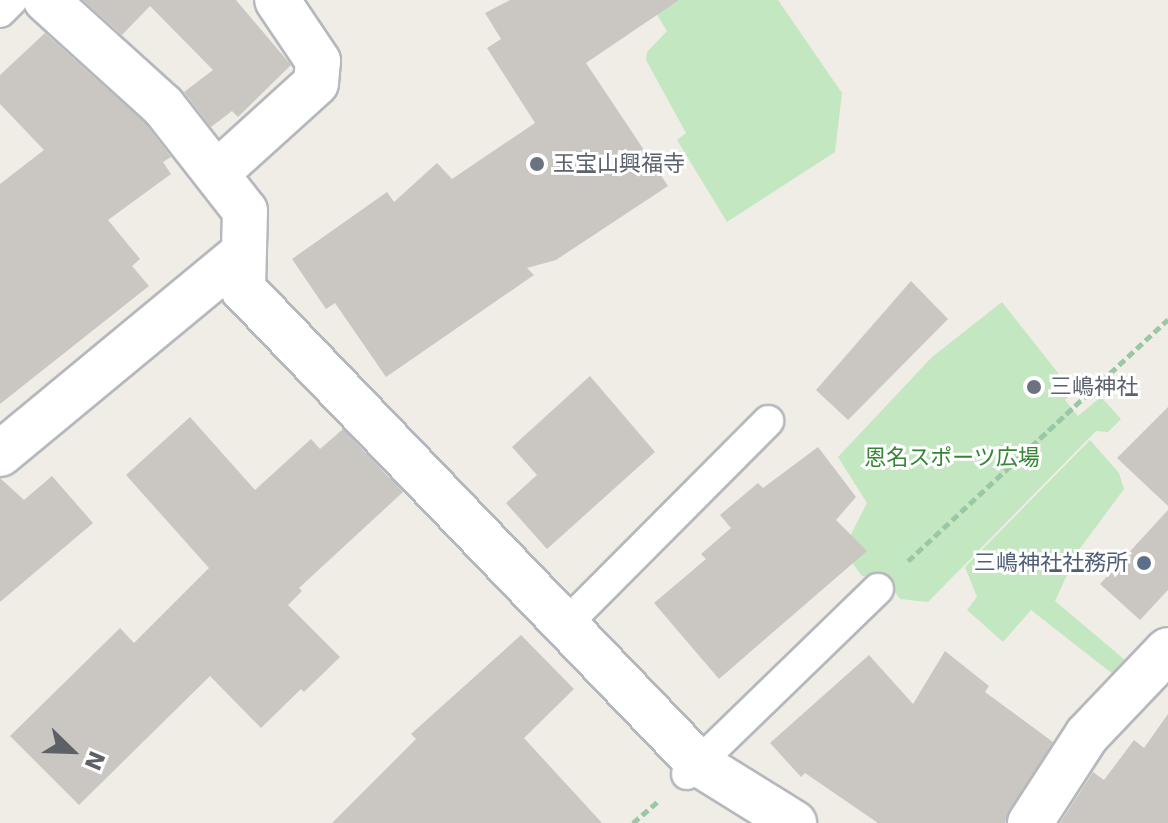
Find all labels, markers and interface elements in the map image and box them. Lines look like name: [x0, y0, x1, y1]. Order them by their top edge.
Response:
place label: 玉宝山興福寺: [553, 151, 685, 177]
marker: 玉宝山興福寺: [528, 155, 546, 173]
place label: 三嶋神社: [1050, 374, 1138, 400]
marker: 三嶋神社: [1025, 378, 1043, 396]
park label: 恩名スポーツ広場: [864, 445, 1040, 471]
place label: 三嶋神社社務所: [974, 550, 1128, 576]
marker: 三嶋神社社務所: [1135, 554, 1153, 572]
north arrow: [32, 711, 112, 791]
text: N: [79, 747, 110, 774]

